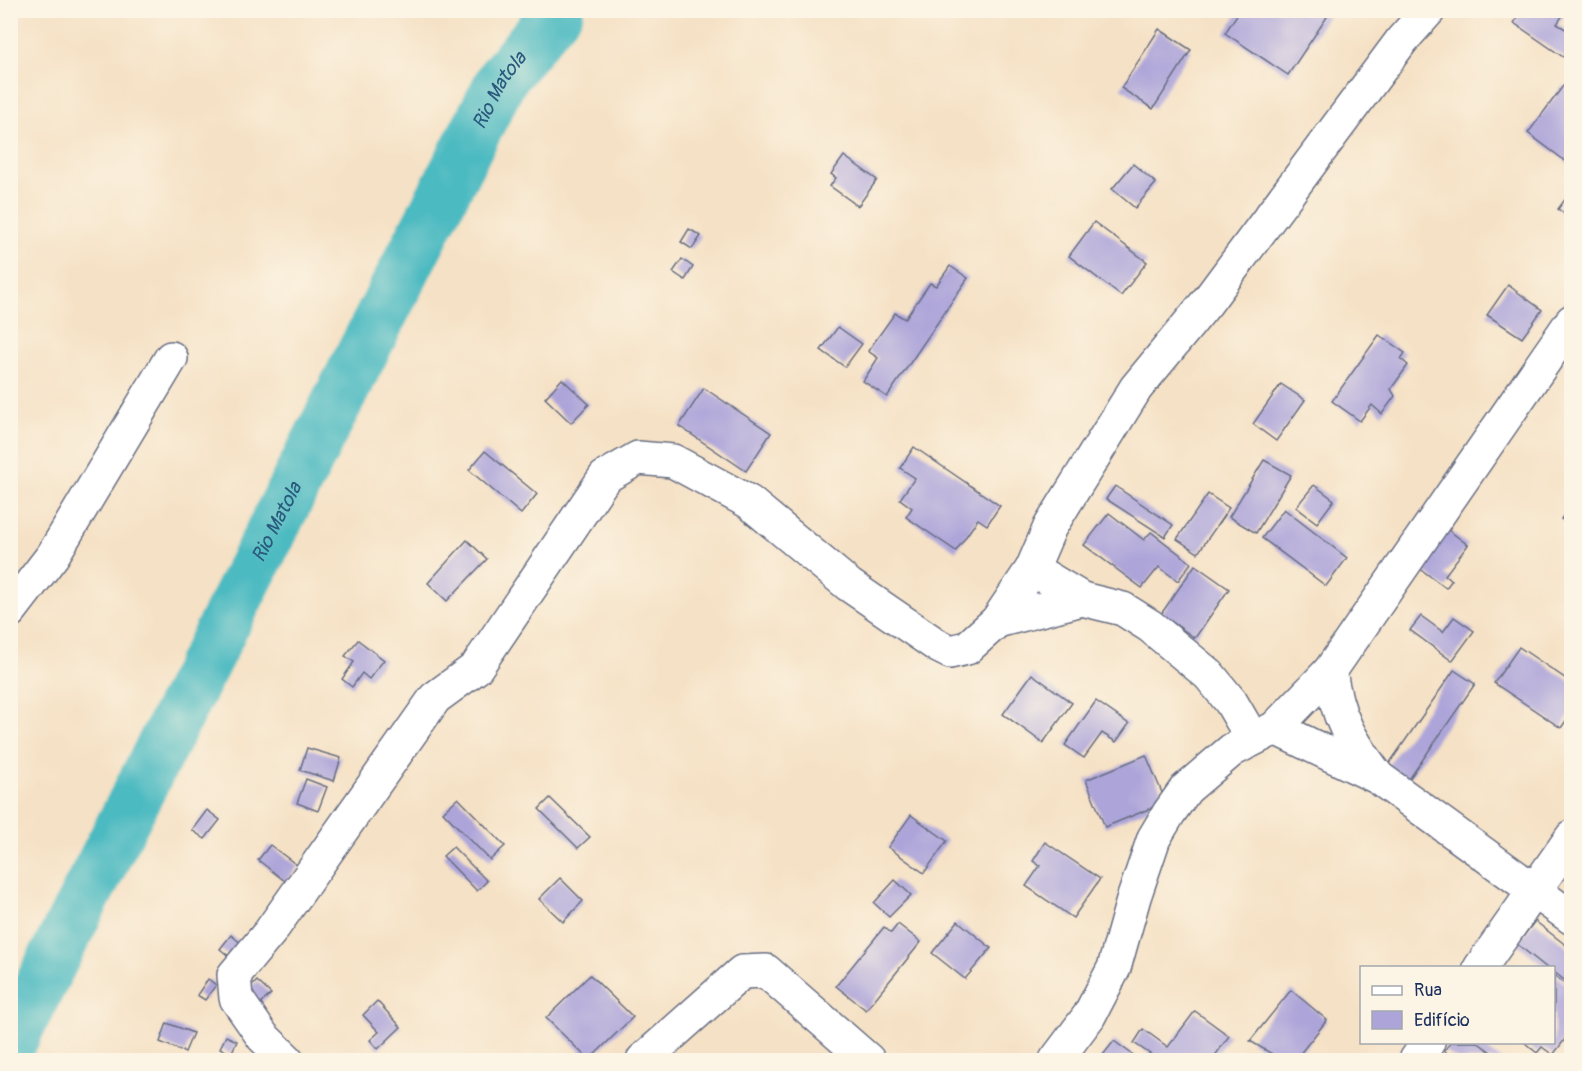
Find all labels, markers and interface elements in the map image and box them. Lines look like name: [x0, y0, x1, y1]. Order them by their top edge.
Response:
water label: Rio Matola: [467, 45, 533, 133]
water label: Rio Matola: [246, 477, 308, 566]
legend: [1360, 966, 1555, 1044]
text: Rua: [1414, 979, 1442, 1002]
text: Edifício: [1414, 1009, 1470, 1032]

